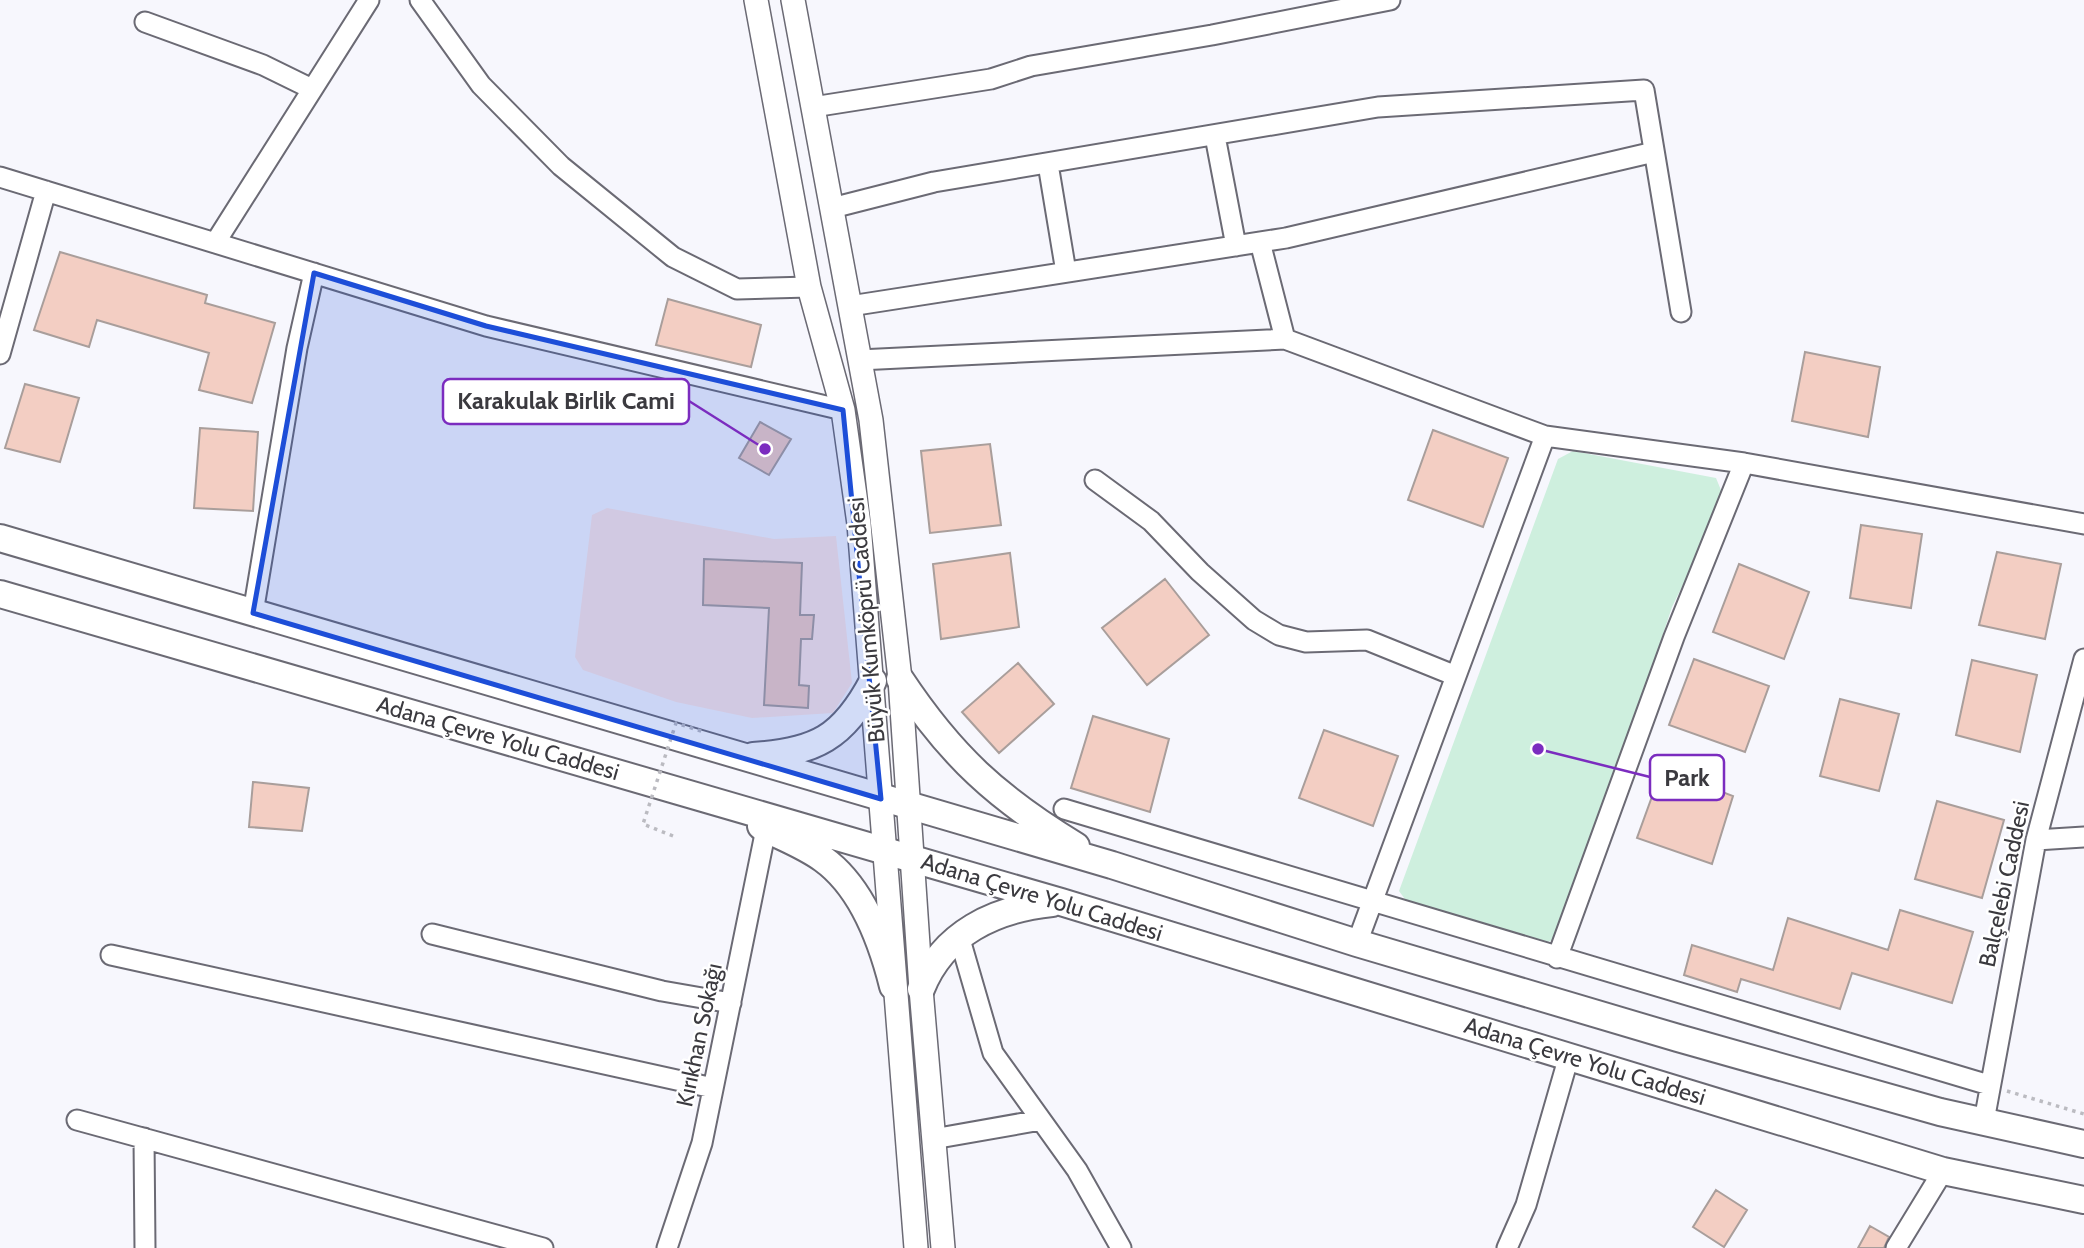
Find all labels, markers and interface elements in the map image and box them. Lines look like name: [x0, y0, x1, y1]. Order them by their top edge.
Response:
callout: Karakulak Birlik Cami: [443, 379, 689, 424]
text: Karakulak Birlik Cami: [457, 386, 675, 415]
street label: Büyük Kumköprü Caddesi: [841, 496, 891, 744]
street label: Adana Çevre Yolu Caddesi: [374, 690, 622, 786]
callout: Park: [1650, 755, 1724, 800]
text: Park: [1664, 763, 1710, 792]
street label: Balçelebi Caddesi: [1973, 798, 2035, 970]
street label: Adana Çevre Yolu Caddesi: [918, 847, 1166, 947]
street label: Kırıkhan Sokağı: [670, 961, 728, 1109]
street label: Adana Çevre Yolu Caddesi: [1461, 1011, 1709, 1111]

